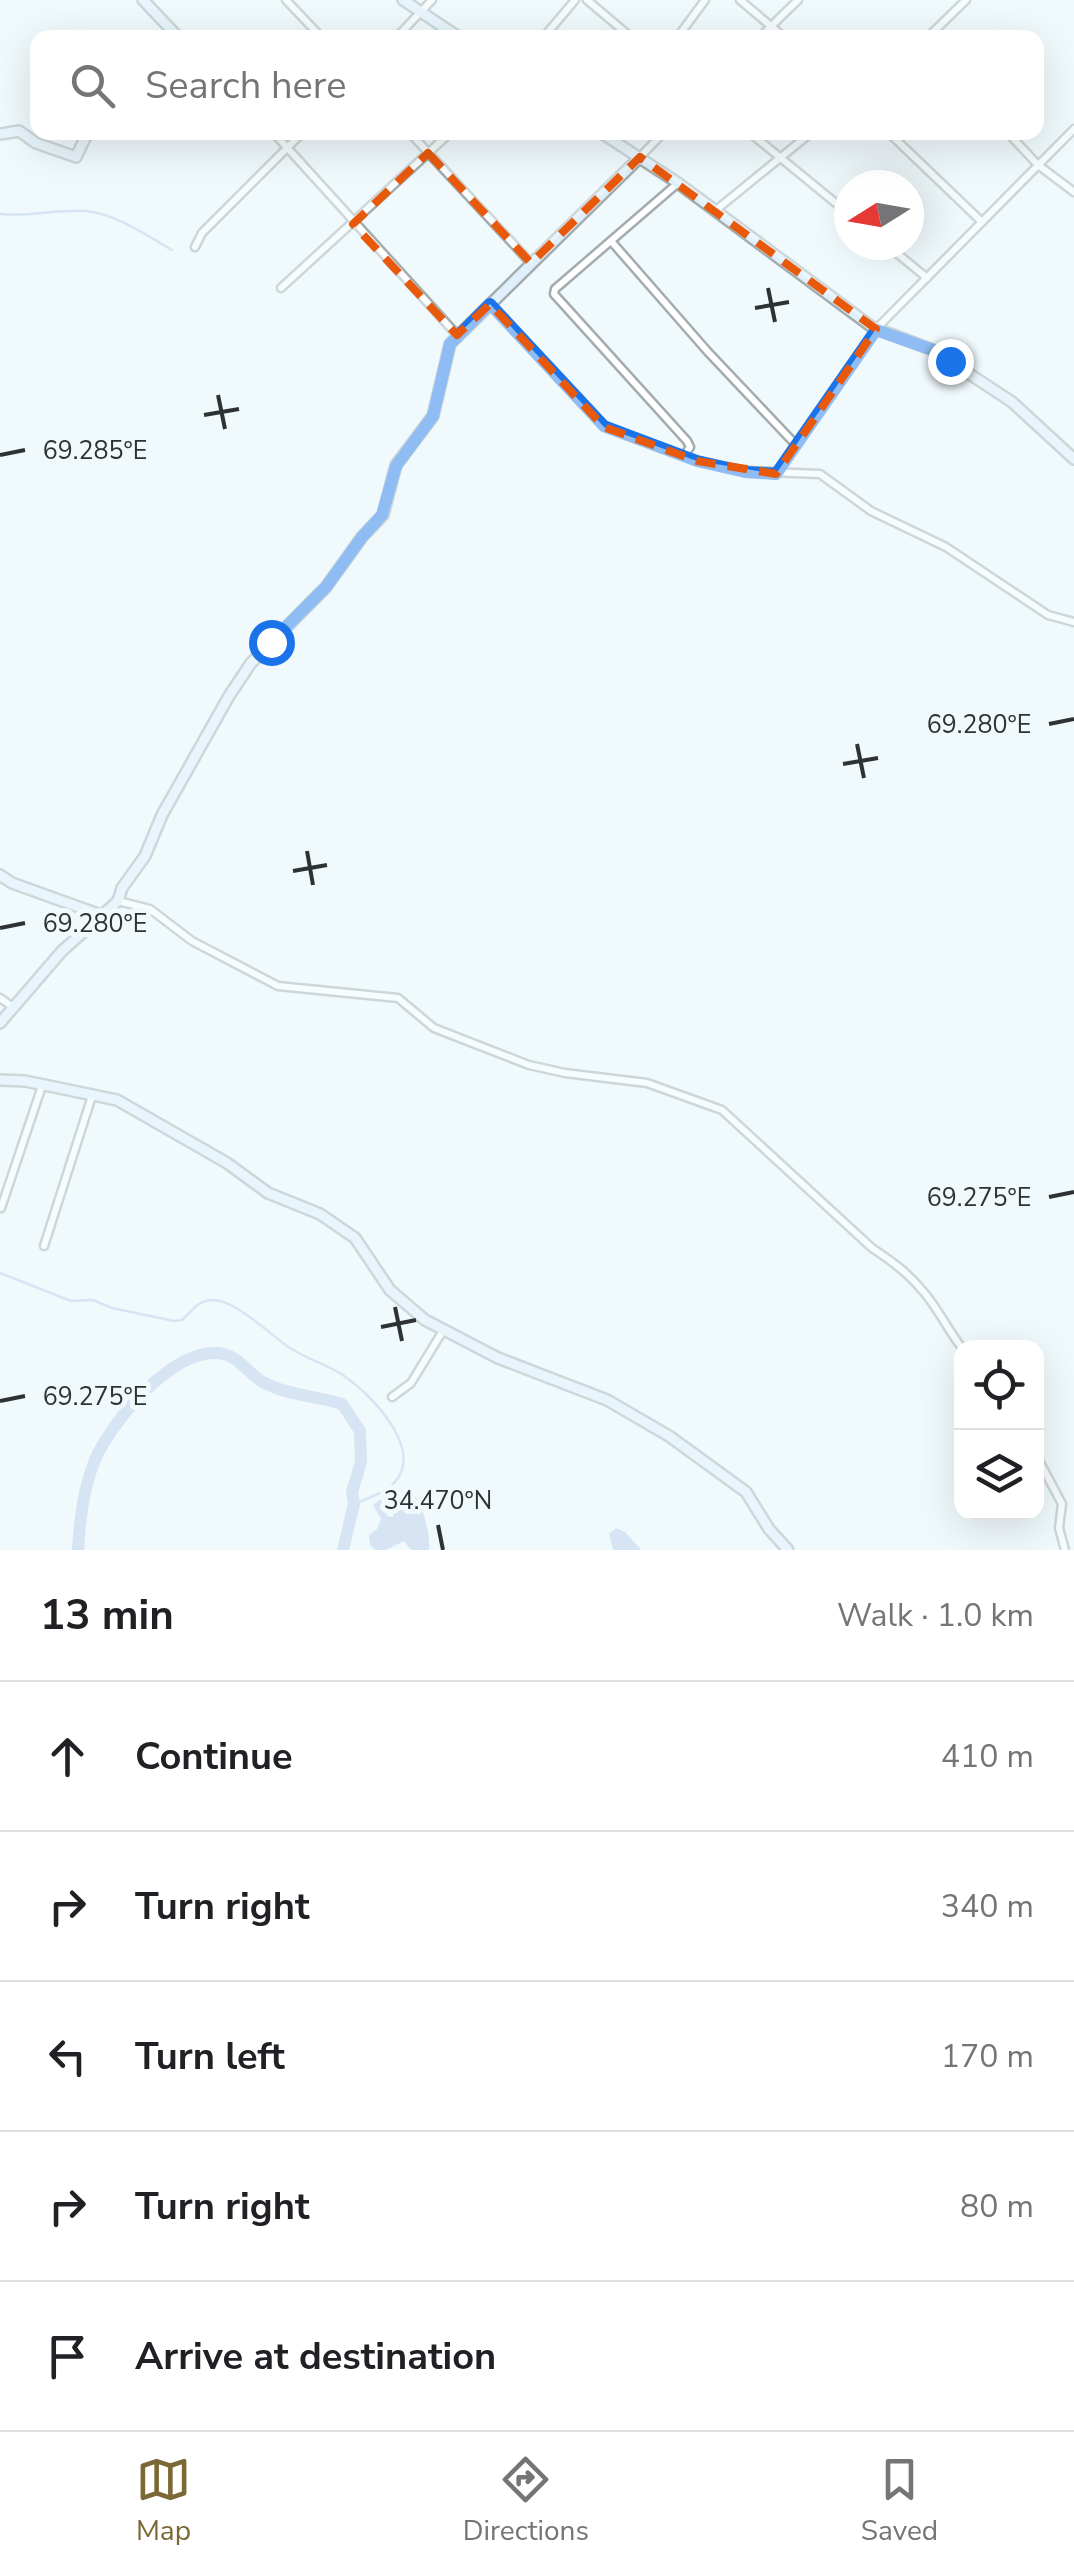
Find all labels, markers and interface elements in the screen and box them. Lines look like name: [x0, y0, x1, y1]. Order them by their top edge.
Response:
search box: [30, 30, 1044, 140]
icon: search: [65, 58, 120, 113]
text: Search here: [145, 60, 346, 111]
north arrow: [834, 170, 924, 260]
route end: [928, 339, 974, 385]
text: 69.285°E: [43, 434, 147, 468]
route start: [249, 620, 295, 666]
text: 69.280°E: [927, 708, 1031, 742]
text: 69.280°E: [43, 907, 147, 941]
text: 69.275°E: [927, 1181, 1031, 1215]
map controls: [954, 1340, 1044, 1520]
button: locate: [954, 1340, 1044, 1430]
text: 69.275°E: [43, 1380, 147, 1414]
button: layers: [954, 1430, 1044, 1520]
text: 34.470°N: [384, 1484, 492, 1518]
text: 13 min: [40, 1587, 174, 1644]
text: Walk · 1.0 km: [837, 1594, 1034, 1637]
icon: ahead: [40, 1729, 95, 1784]
text: Continue: [135, 1731, 293, 1782]
text: 410 m: [941, 1735, 1034, 1778]
icon: right: [40, 1879, 95, 1934]
text: Turn right: [135, 1881, 310, 1932]
text: 340 m: [941, 1885, 1034, 1928]
icon: left: [40, 2029, 95, 2084]
text: Turn left: [135, 2031, 285, 2082]
text: 170 m: [941, 2035, 1034, 2078]
icon: right: [40, 2179, 95, 2234]
text: Turn right: [135, 2181, 310, 2232]
text: 80 m: [960, 2185, 1034, 2228]
icon: arrive: [40, 2329, 95, 2384]
text: Arrive at destination: [135, 2331, 496, 2382]
tab: Map: [136, 2452, 191, 2550]
tab: Directions: [463, 2452, 589, 2550]
tab: Saved: [861, 2452, 938, 2550]

